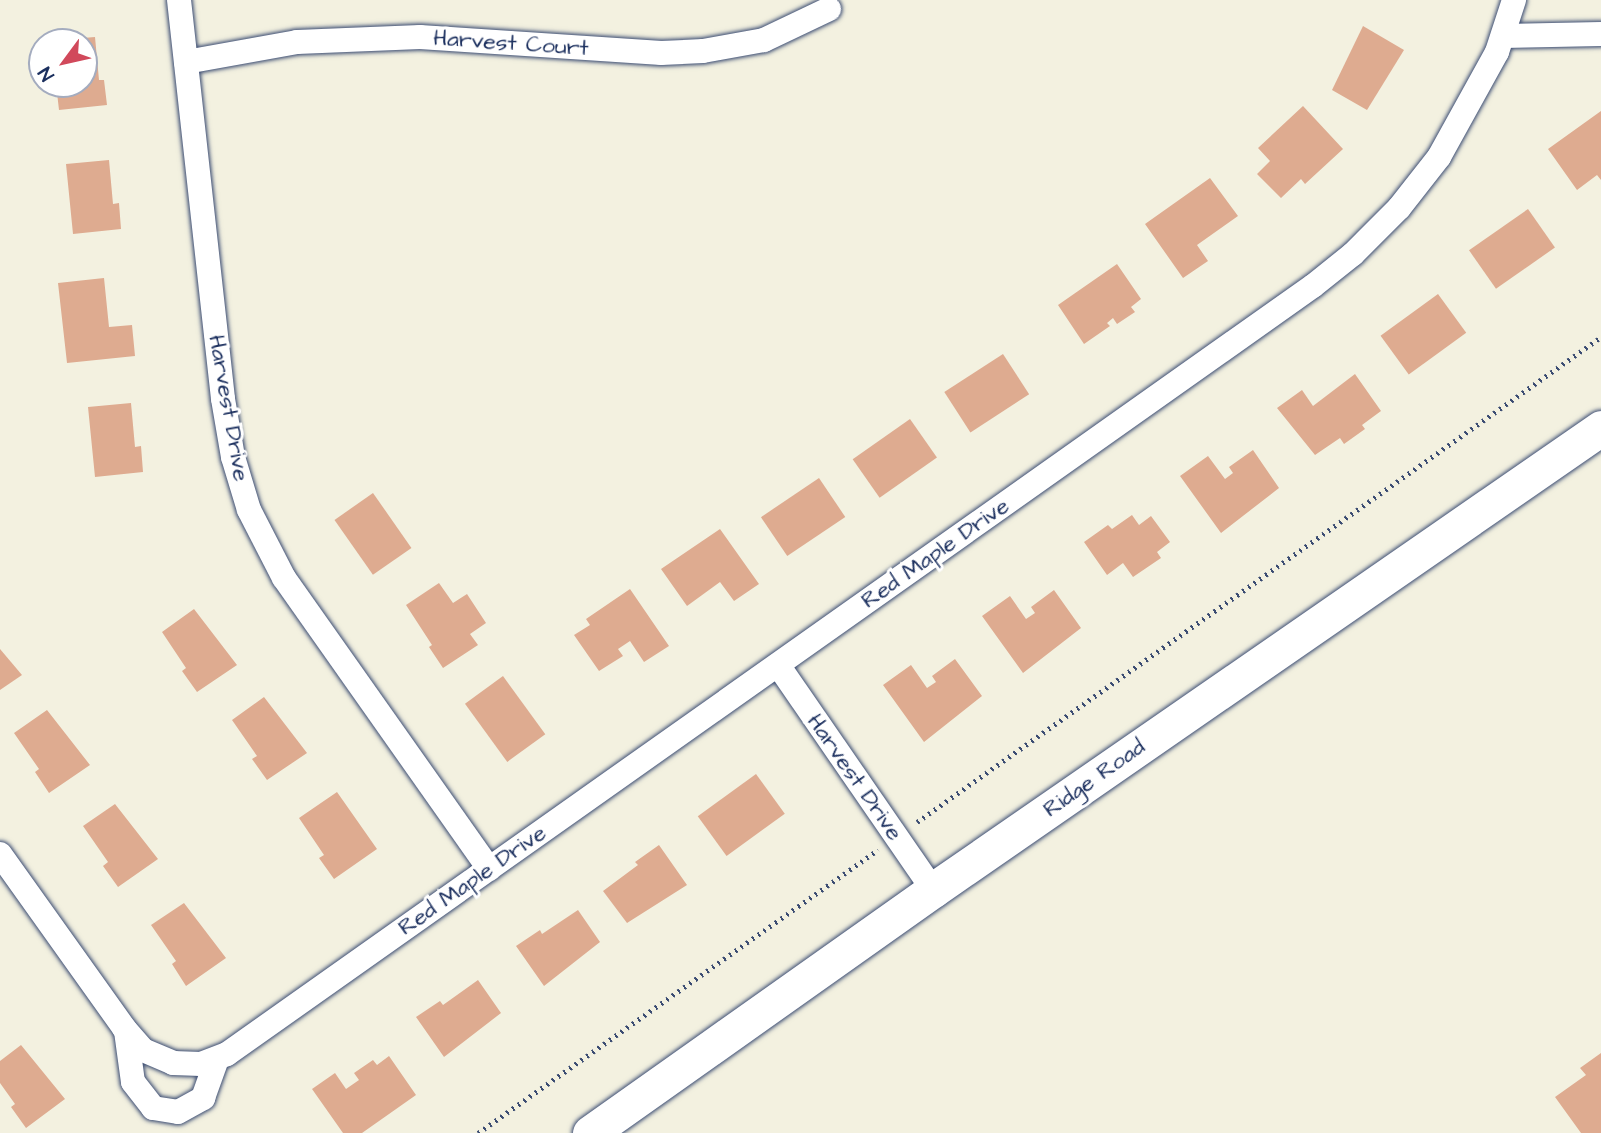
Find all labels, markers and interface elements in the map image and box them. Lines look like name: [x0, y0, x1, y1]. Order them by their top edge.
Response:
street label: Harvest Court: [432, 24, 590, 62]
north arrow: [28, 28, 98, 98]
text: N: [32, 61, 61, 86]
street label: Harvest Drive: [203, 333, 255, 483]
street label: Red Maple Drive: [856, 492, 1014, 614]
street label: Harvest Drive: [801, 708, 909, 846]
street label: Ridge Road: [1038, 733, 1150, 823]
street label: Red Maple Drive: [393, 819, 551, 941]

